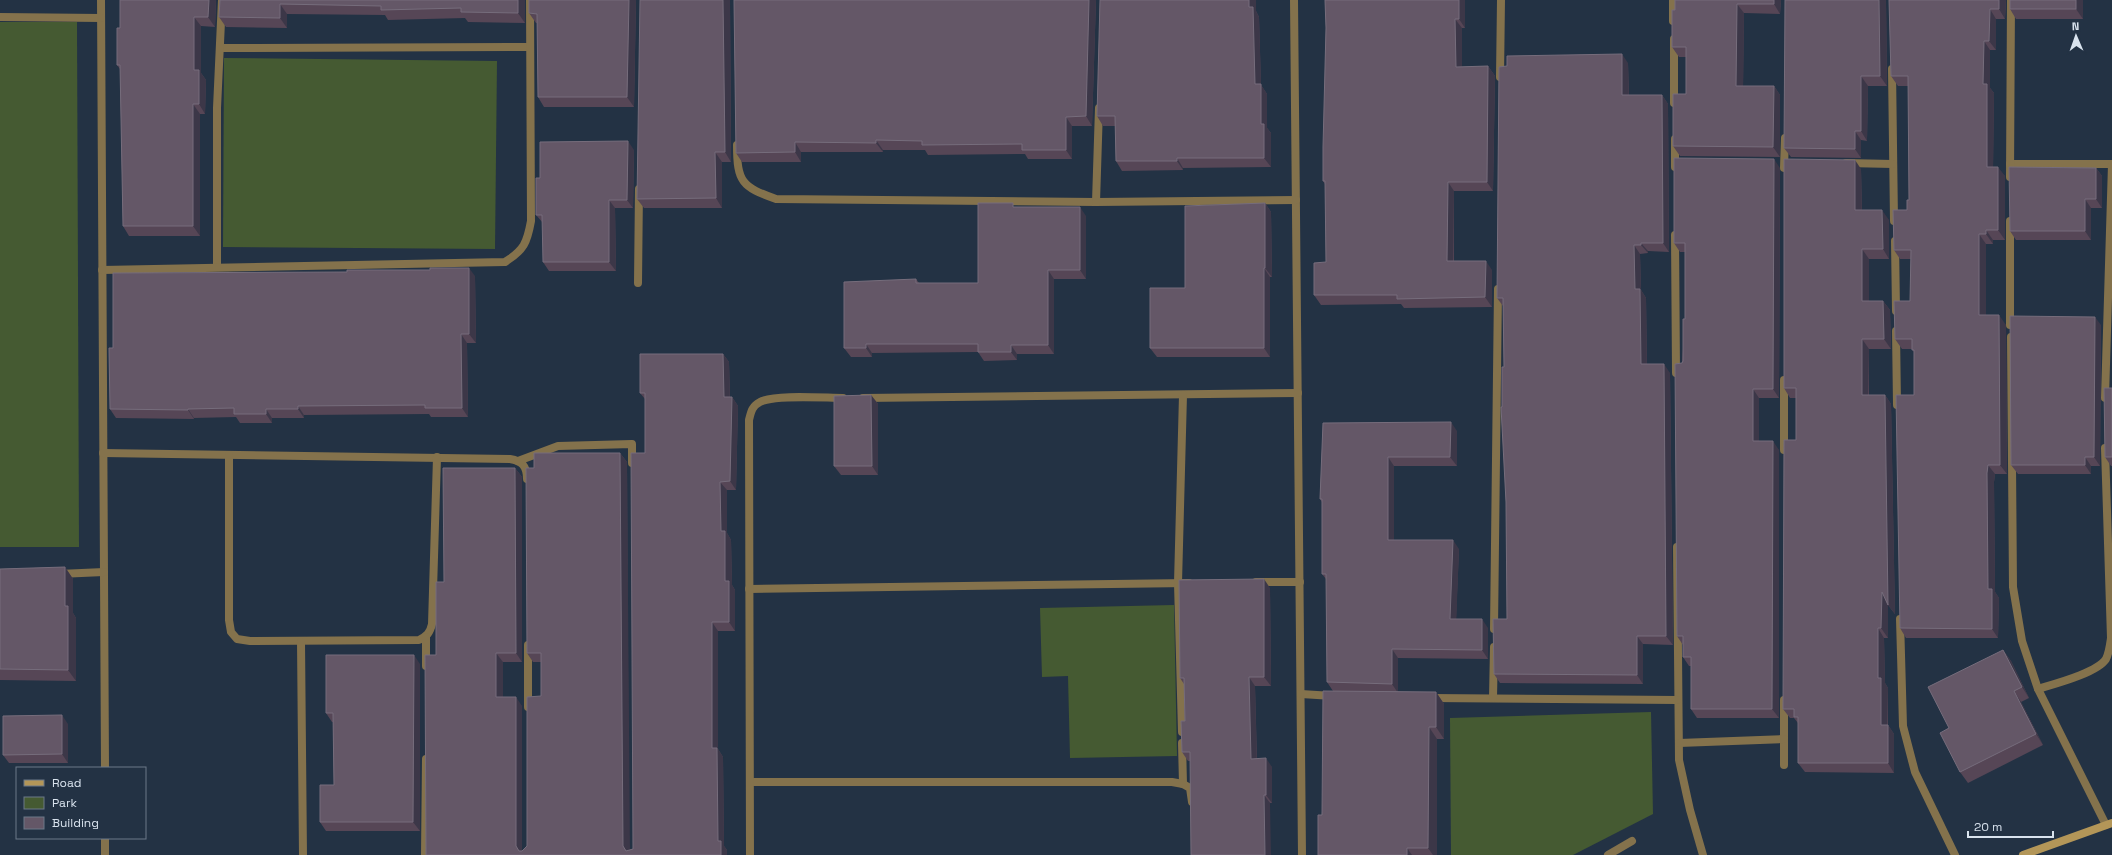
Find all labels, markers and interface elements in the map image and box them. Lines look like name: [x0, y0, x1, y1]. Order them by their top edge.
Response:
north arrow: [2056, 16, 2096, 56]
text: N: [2072, 19, 2080, 33]
legend: [16, 767, 146, 839]
text: Road: [52, 775, 81, 791]
text: Park: [52, 795, 77, 811]
scale bar: [1968, 813, 2053, 839]
text: Building: [52, 815, 99, 831]
text: 20 m: [1974, 819, 2002, 835]

